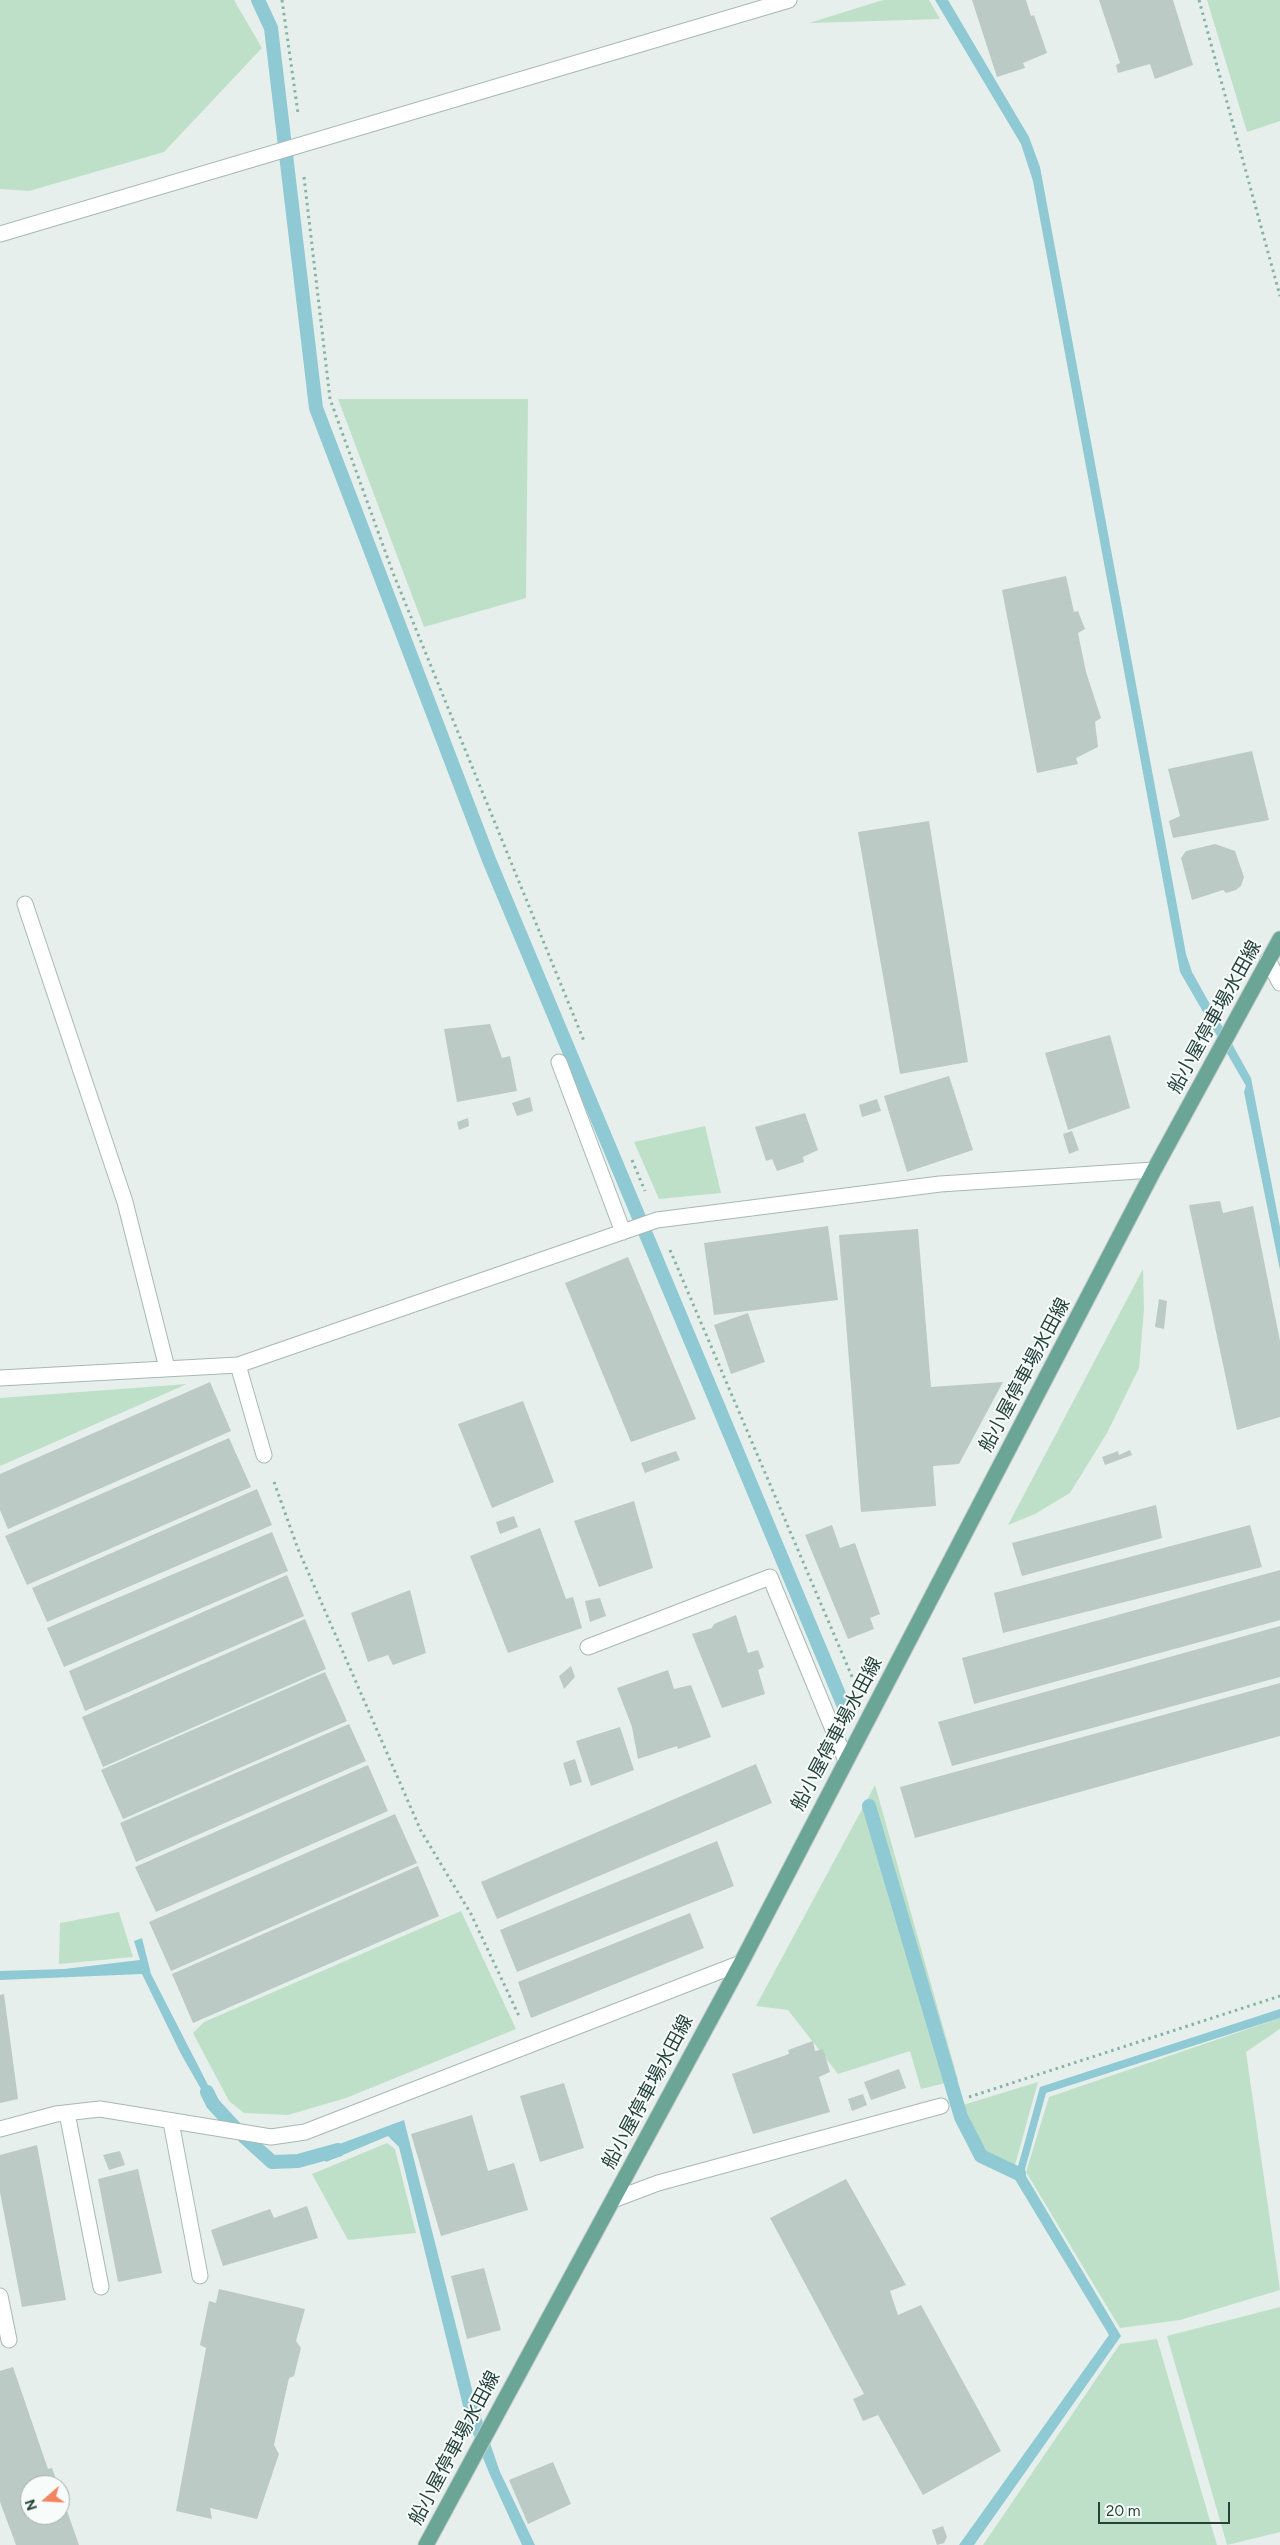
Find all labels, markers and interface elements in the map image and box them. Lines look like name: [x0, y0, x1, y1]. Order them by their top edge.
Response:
street label: 船小屋停車場水田線: [1164, 937, 1266, 1097]
street label: 船小屋停車場水田線: [975, 1294, 1075, 1456]
street label: 船小屋停車場水田線: [787, 1653, 887, 1815]
street label: 船小屋停車場水田線: [598, 2011, 698, 2173]
street label: 船小屋停車場水田線: [405, 2367, 505, 2529]
north arrow: [20, 2475, 70, 2525]
scale bar: [1100, 2492, 1232, 2524]
text: N: [21, 2497, 41, 2513]
text: 20 m: [1106, 2502, 1140, 2520]

